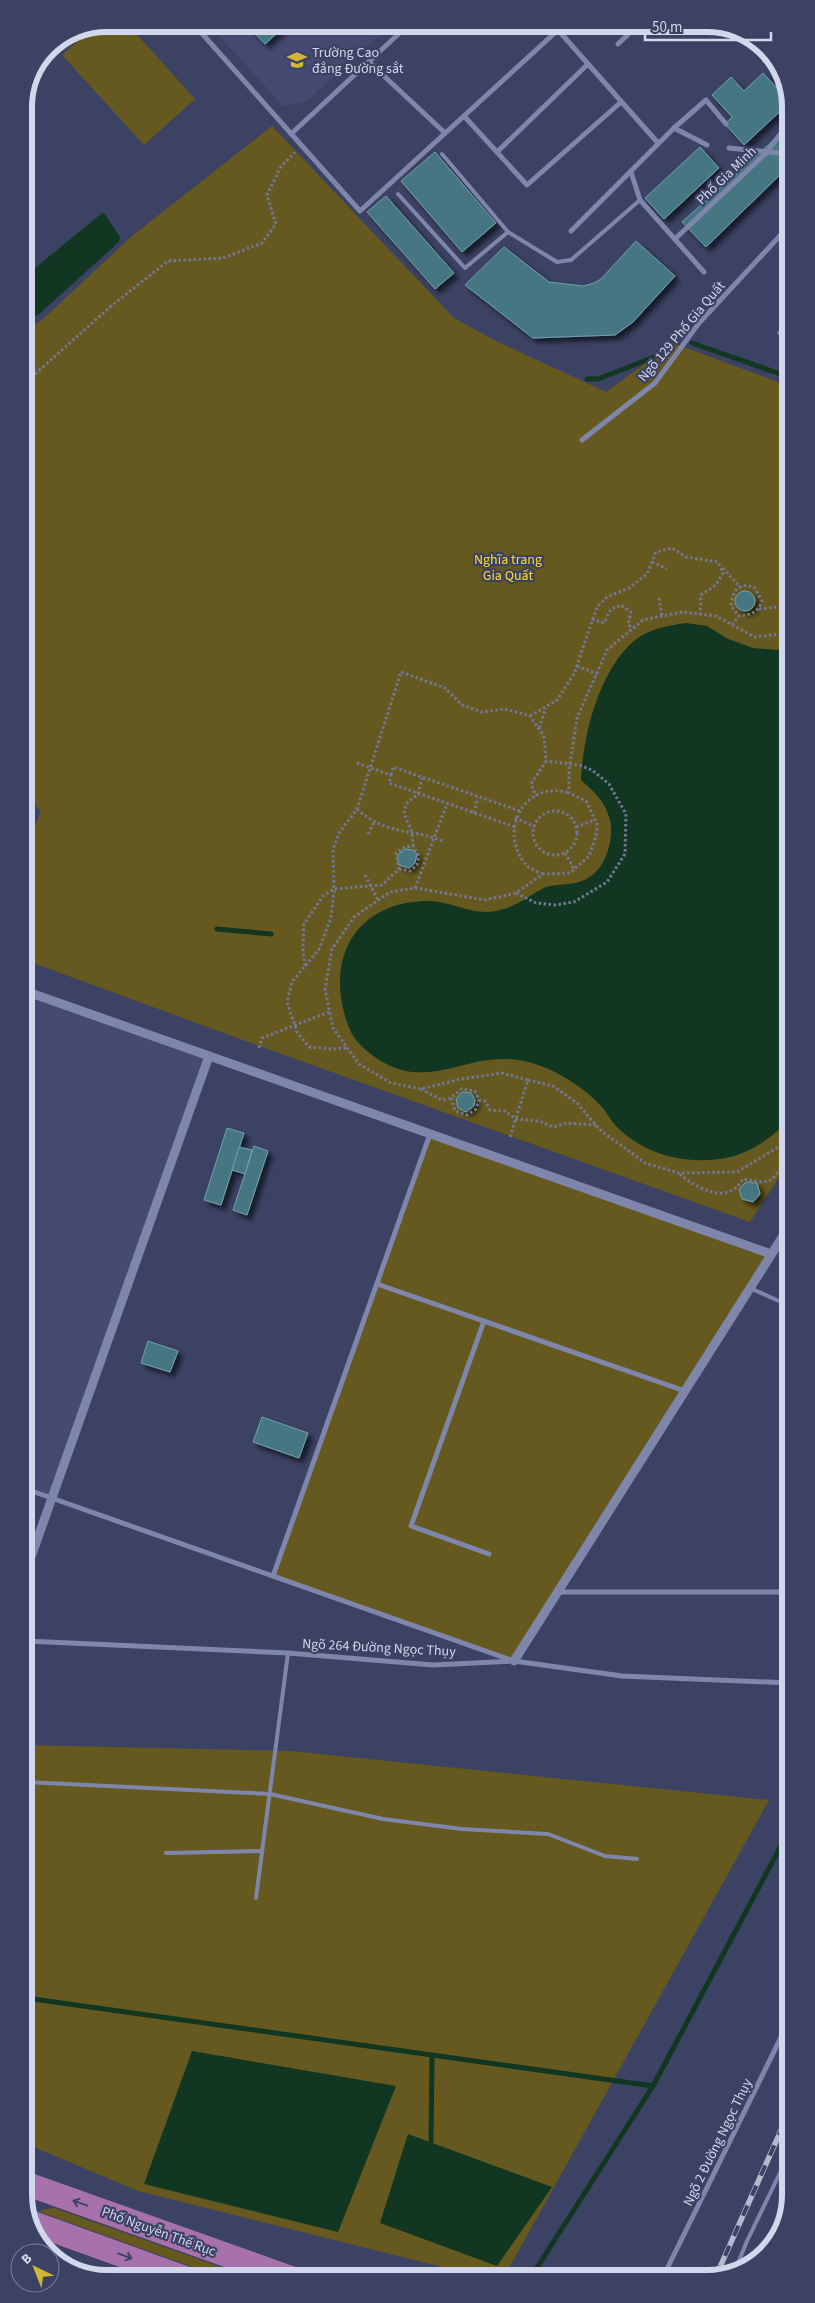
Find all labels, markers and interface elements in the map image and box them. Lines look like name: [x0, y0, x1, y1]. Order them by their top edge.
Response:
scale bar: [645, 10, 771, 42]
text: 50 m: [652, 17, 682, 38]
place label: Trường Cao đẳng Đường sắt: [312, 43, 404, 79]
school or university icon: Trường Cao đẳng Đường sắt: [286, 49, 308, 71]
street label: Phố Gia Minh: [692, 142, 761, 210]
street label: Ngõ 129 Phố Gia Quất: [633, 277, 730, 386]
park label: Nghĩa trang Gia Quất: [474, 550, 542, 586]
street label: Ngõ 264 Đường Ngọc Thụy: [302, 1634, 457, 1662]
street label: Ngõ 2 Đường Ngọc Thụy: [678, 2075, 758, 2210]
one-way arrow: [73, 2198, 89, 2207]
street label: Phố Nguyễn Thế Rục: [99, 2202, 219, 2262]
north arrow: [10, 2243, 60, 2293]
text: B: [17, 2249, 37, 2269]
one-way arrow: [117, 2252, 132, 2261]

